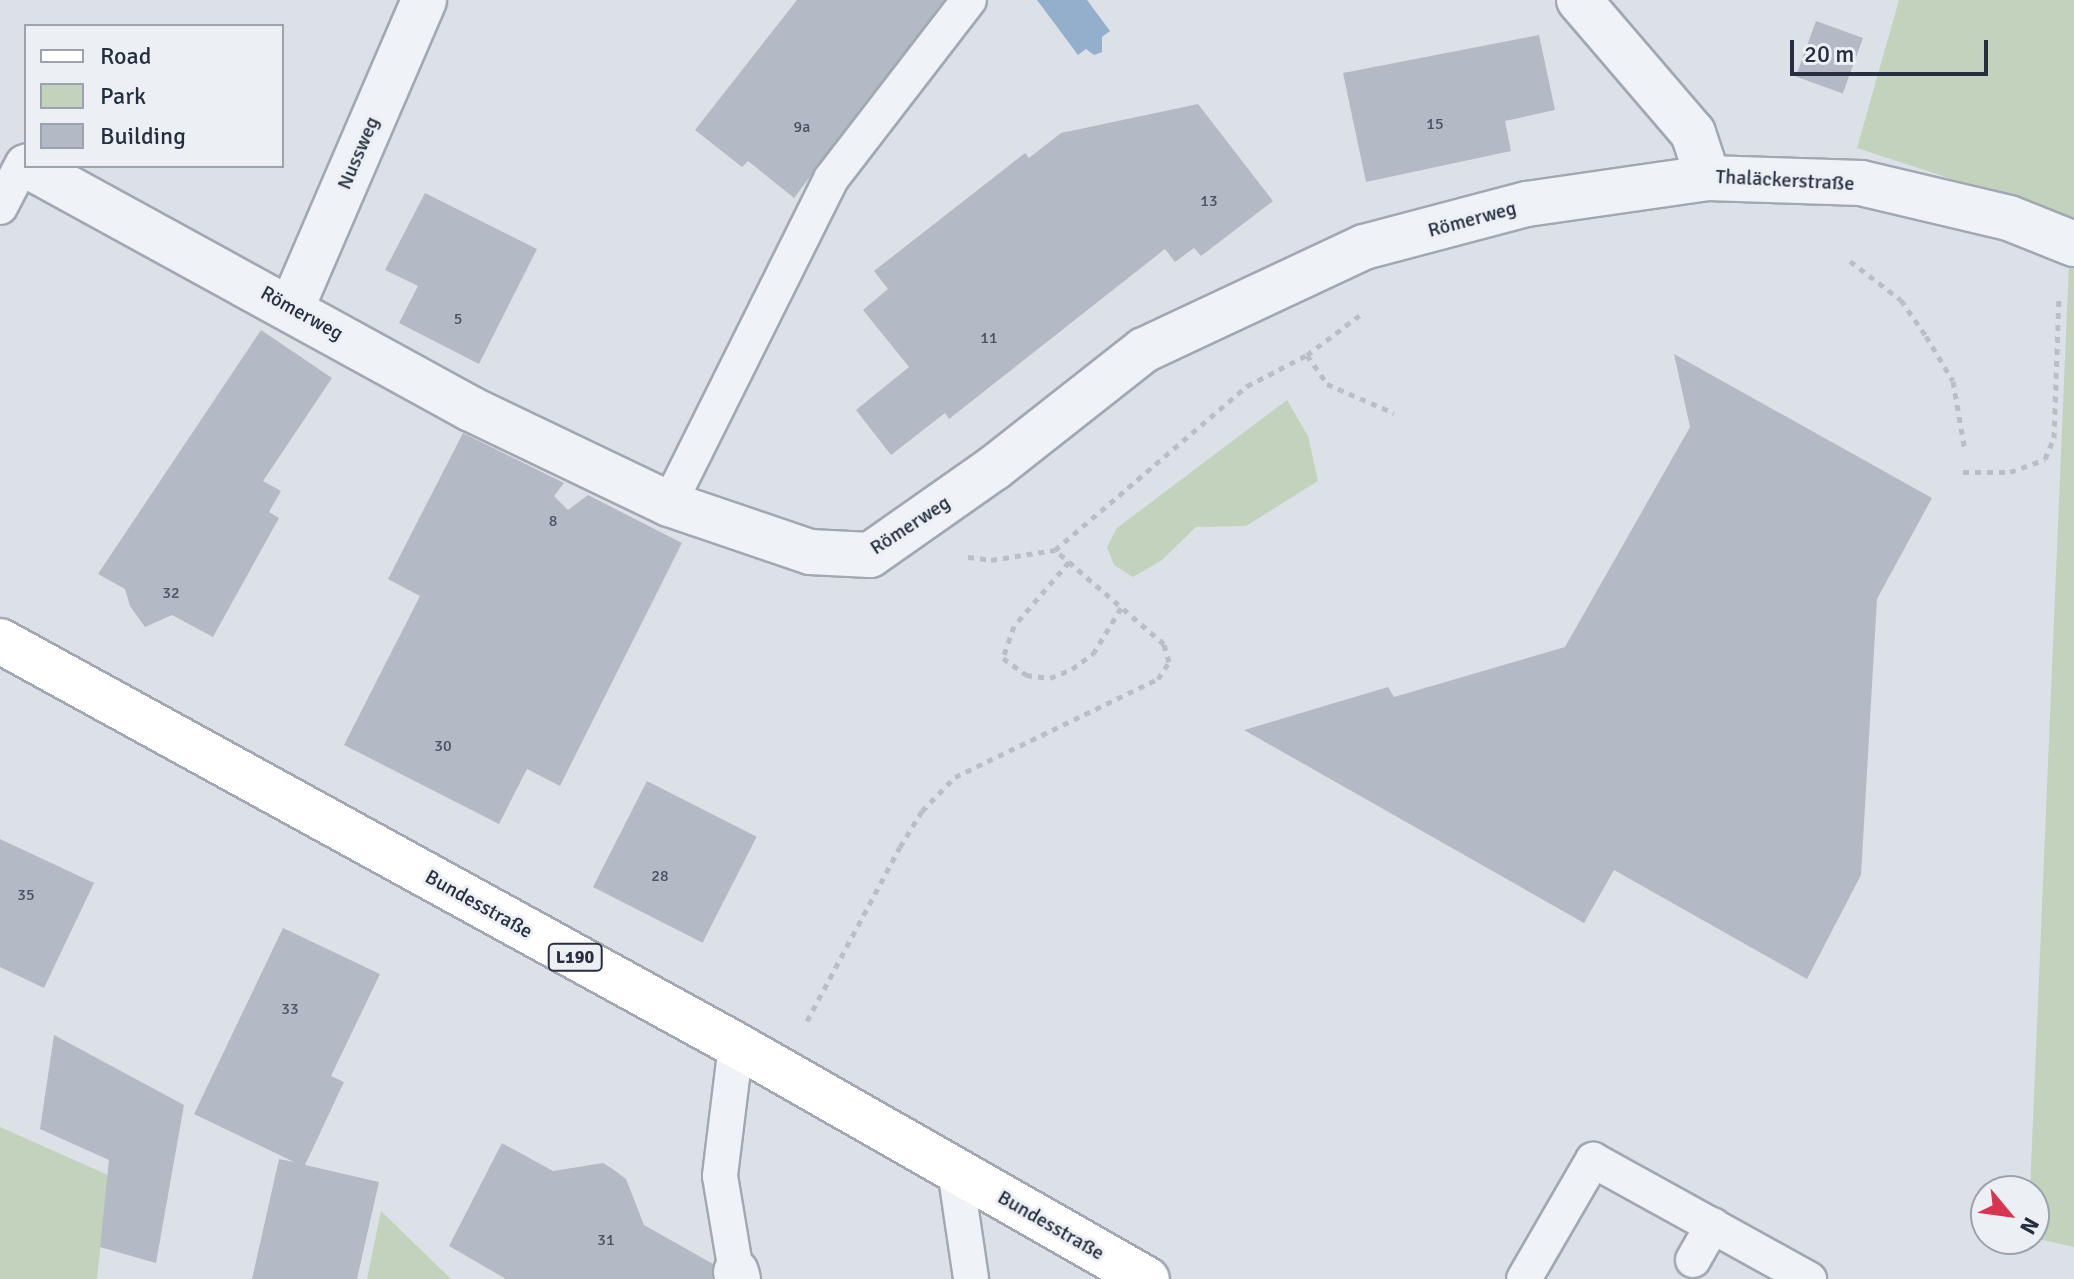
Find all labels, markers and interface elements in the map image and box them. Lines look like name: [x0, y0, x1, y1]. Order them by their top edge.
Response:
legend: [24, 24, 284, 168]
scale bar: [1794, 24, 1992, 74]
text: 20 m: [1804, 39, 1854, 69]
text: Road: [100, 41, 151, 71]
text: Park: [100, 81, 146, 111]
street label: Nussweg: [332, 113, 384, 193]
house number: 15: [1426, 114, 1444, 134]
house number: 9a: [794, 117, 810, 137]
text: Building: [100, 121, 186, 151]
street label: Thaläckerstraße: [1715, 164, 1855, 196]
house number: 13: [1200, 191, 1218, 211]
street label: Römerweg: [1425, 196, 1519, 242]
street label: Römerweg: [257, 281, 347, 345]
house number: 5: [454, 309, 462, 329]
house number: 11: [980, 328, 998, 348]
street label: Römerweg: [865, 490, 955, 560]
house number: 8: [549, 511, 557, 531]
house number: 32: [162, 583, 180, 603]
house number: 30: [434, 736, 452, 756]
street label: Bundesstraße: [421, 865, 537, 943]
house number: 28: [651, 866, 669, 886]
house number: 35: [17, 885, 35, 905]
road number: L190: [547, 943, 603, 971]
house number: 33: [281, 999, 299, 1019]
north arrow: [1970, 1175, 2050, 1255]
street label: Bundesstraße: [993, 1185, 1109, 1265]
text: N: [2014, 1213, 2045, 1239]
house number: 31: [597, 1230, 615, 1250]

